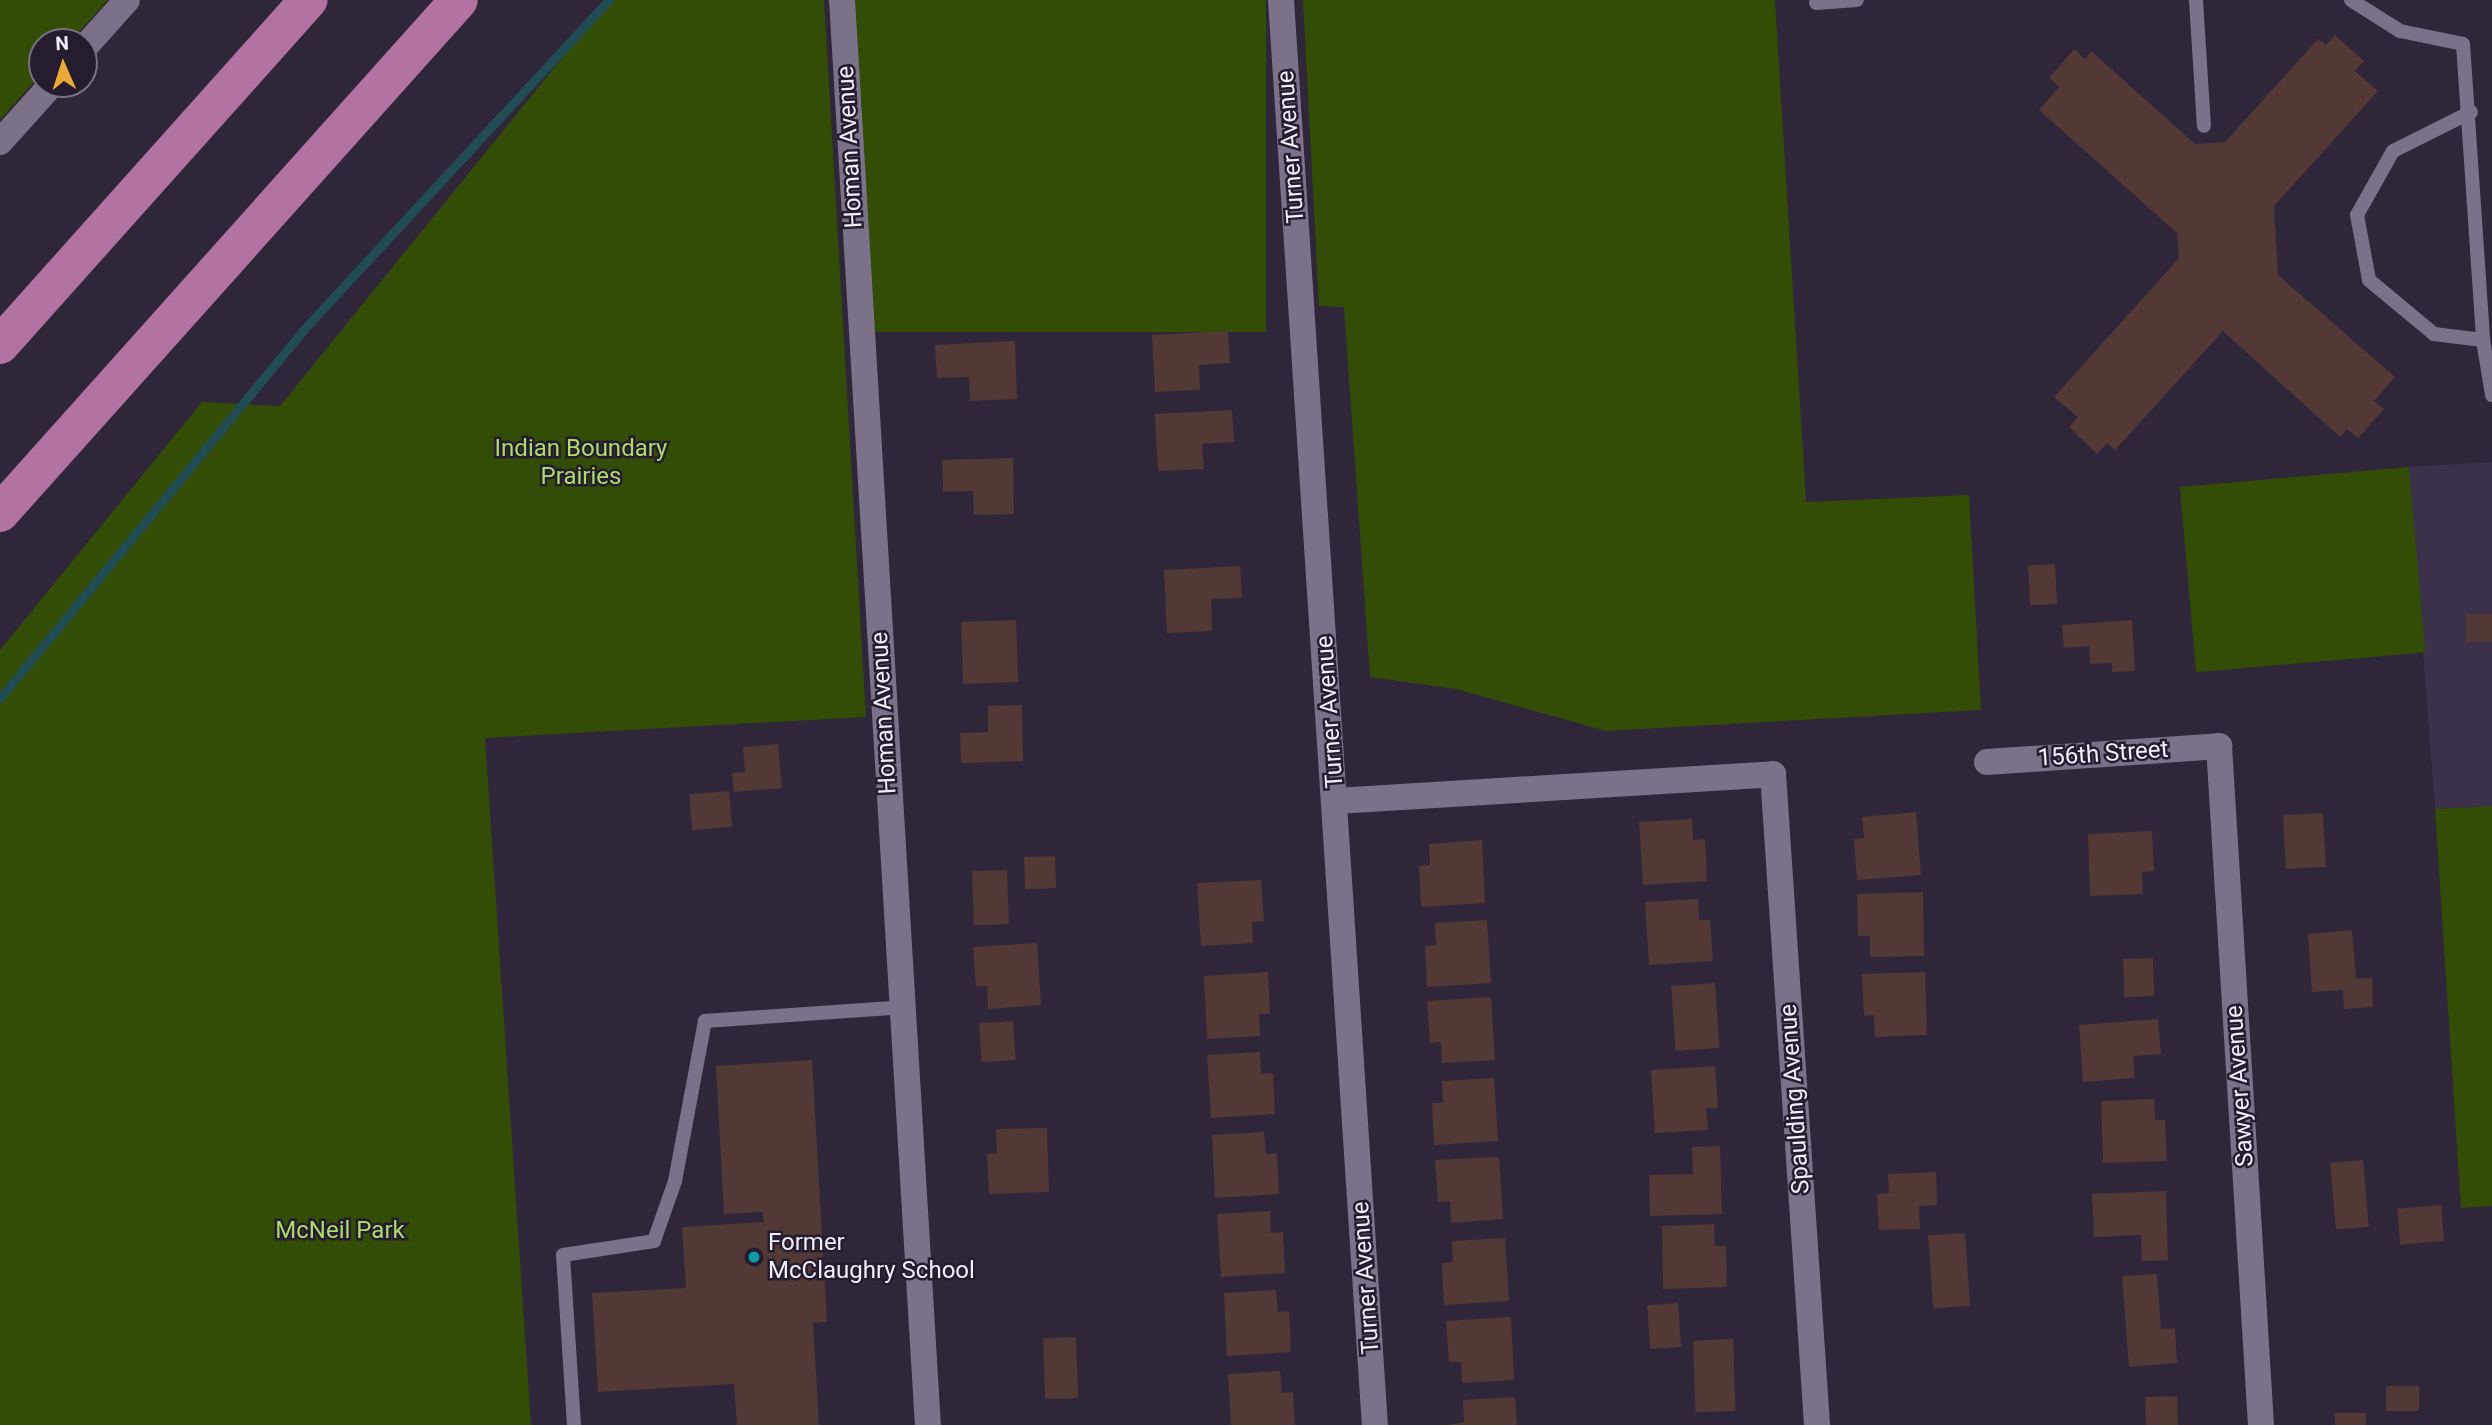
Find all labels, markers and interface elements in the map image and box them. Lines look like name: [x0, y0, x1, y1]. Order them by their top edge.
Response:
north arrow: [28, 28, 98, 98]
text: N: [55, 32, 69, 55]
street label: Homan Avenue: [831, 65, 869, 229]
street label: Turner Avenue: [1271, 70, 1311, 224]
park label: Indian Boundary Prairies: [495, 435, 667, 491]
street label: Homan Avenue: [865, 631, 903, 795]
street label: Turner Avenue: [1310, 635, 1350, 789]
street label: 156th Street: [2037, 735, 2169, 773]
street label: Spaulding Avenue: [1774, 1003, 1816, 1195]
street label: Sawyer Avenue: [2220, 1004, 2260, 1168]
street label: Turner Avenue: [1346, 1201, 1386, 1355]
park label: McNeil Park: [275, 1217, 405, 1245]
place label: Former McClaughry School: [768, 1229, 975, 1285]
marker: Former McClaughry School: [746, 1249, 762, 1265]

